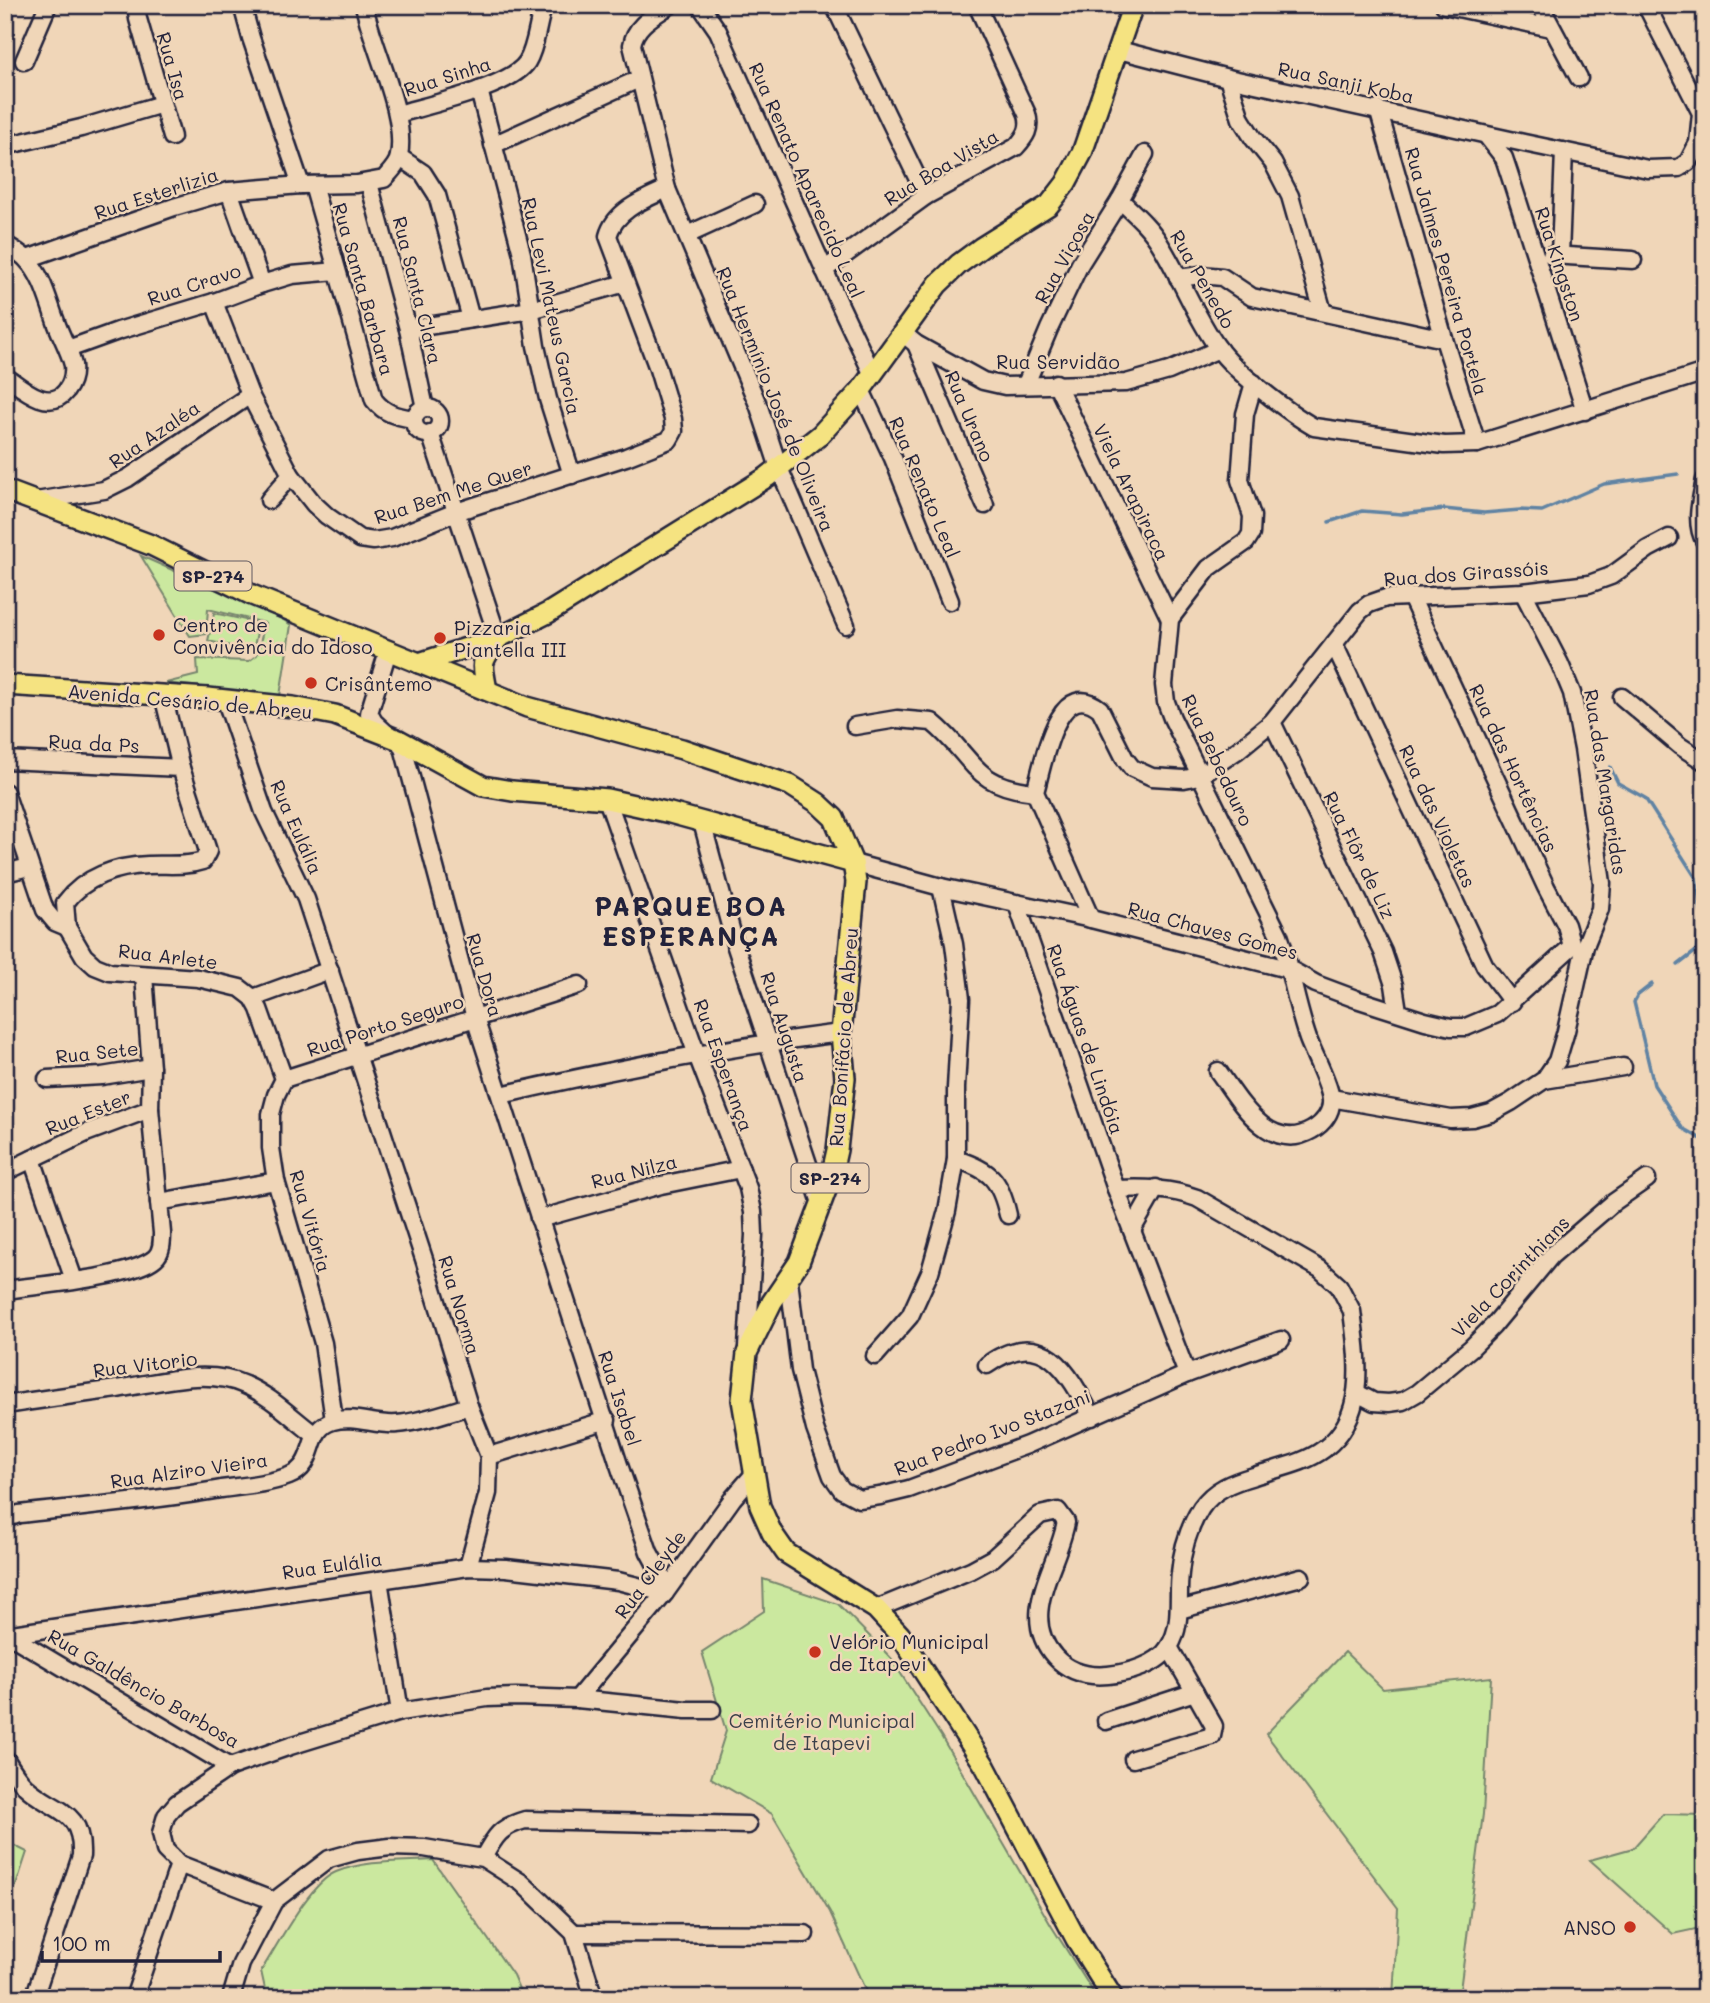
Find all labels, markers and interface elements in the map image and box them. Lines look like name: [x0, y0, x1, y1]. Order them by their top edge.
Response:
street label: Rua Isa: [151, 29, 195, 103]
street label: Rua Sinha: [400, 50, 494, 102]
street label: Rua Sanji Koba: [1276, 55, 1416, 109]
street label: Rua Renato Aparecido Leal: [744, 58, 870, 302]
street label: Rua Boa Vista: [879, 123, 1003, 211]
street label: Rua Jalmes Pereira Portela: [1400, 144, 1494, 398]
street label: Rua Esterlizia: [91, 161, 221, 225]
street label: Rua Levi Mateus Garcia: [517, 195, 587, 417]
street label: Rua Santa Barbara: [327, 200, 401, 378]
street label: Rua Kingston: [1530, 204, 1590, 324]
street label: Rua Viçosa: [1028, 206, 1100, 308]
street label: Rua Santa Clara: [388, 214, 448, 366]
street label: Rua Penedo: [1165, 225, 1241, 333]
street label: Rua Cravo: [144, 257, 244, 311]
street label: Rua Hermínio José de Oliveira: [711, 263, 841, 535]
street label: Rua Servidão: [996, 349, 1120, 374]
street label: Rua Urano: [940, 367, 1000, 465]
street label: Rua Azaléa: [104, 394, 204, 474]
street label: Rua Renato Leal: [884, 413, 966, 561]
street label: Viela Arapiraca: [1088, 420, 1176, 564]
street label: Rua Bem Me Quer: [371, 455, 535, 529]
street label: Rua dos Girassóis: [1383, 555, 1549, 591]
road number: SP-274: [174, 562, 252, 590]
place label: Centro de Convivência do Idoso: [173, 612, 372, 659]
place label: Pizzaria Piantella III: [454, 615, 566, 662]
marker: Centro de Convivência do Idoso: [151, 627, 167, 643]
marker: Pizzaria Piantella III: [432, 630, 448, 646]
place label: Crisântemo: [325, 671, 432, 696]
marker: Crisântemo: [303, 675, 319, 691]
street label: Avenida Cesário de Abreu: [67, 678, 313, 724]
street label: Rua das Hortências: [1464, 680, 1564, 856]
street label: Rua das Margaridas: [1579, 687, 1633, 877]
street label: Rua Bebedouro: [1177, 690, 1259, 830]
street label: Rua da Ps: [48, 728, 140, 758]
street label: Rua das Violetas: [1394, 740, 1482, 892]
street label: Rua Eulália: [265, 776, 329, 878]
street label: Rua Flôr de Liz: [1318, 787, 1402, 923]
district label: PARQUE BOA ESPERANÇA: [594, 889, 788, 953]
street label: Rua Chaves Gomes: [1125, 895, 1301, 965]
street label: Rua Bonifácio de Abreu: [823, 927, 863, 1147]
street label: Rua Dora: [461, 930, 509, 1020]
street label: Rua Arlete: [117, 938, 219, 974]
street label: Rua Águas de Lindóia: [1042, 941, 1130, 1137]
street label: Rua Augusta: [755, 969, 815, 1085]
street label: Rua Porto Seguro: [303, 988, 467, 1062]
street label: Rua Esperança: [688, 995, 760, 1135]
street label: Rua Sete: [54, 1035, 140, 1069]
street label: Rua Ester: [41, 1084, 135, 1140]
street label: Rua Nilza: [589, 1148, 679, 1194]
road number: SP-274: [792, 1163, 868, 1192]
street label: Rua Vitória: [284, 1167, 338, 1275]
street label: Viela Corinthians: [1446, 1210, 1574, 1342]
street label: Rua Norma: [433, 1252, 487, 1358]
street label: Rua Vitorio: [91, 1345, 199, 1383]
street label: Rua Isabel: [593, 1347, 647, 1449]
street label: Rua Pedro Ivo Stazani: [890, 1383, 1094, 1481]
street label: Rua Alziro Vieira: [109, 1447, 269, 1493]
street label: Rua Cleyde: [609, 1525, 691, 1623]
street label: Rua Eulália: [280, 1546, 384, 1584]
street label: Rua Galdêncio Barbosa: [44, 1623, 244, 1753]
place label: Velório Municipal de Itapevi: [829, 1629, 989, 1676]
marker: Velório Municipal de Itapevi: [807, 1644, 823, 1660]
park label: Cemitério Municipal de Itapevi: [729, 1708, 915, 1755]
place label: ANSO: [1563, 1915, 1616, 1940]
scale bar: [42, 1919, 220, 1963]
marker: ANSO: [1622, 1919, 1638, 1935]
text: 100 m: [52, 1929, 111, 1956]

